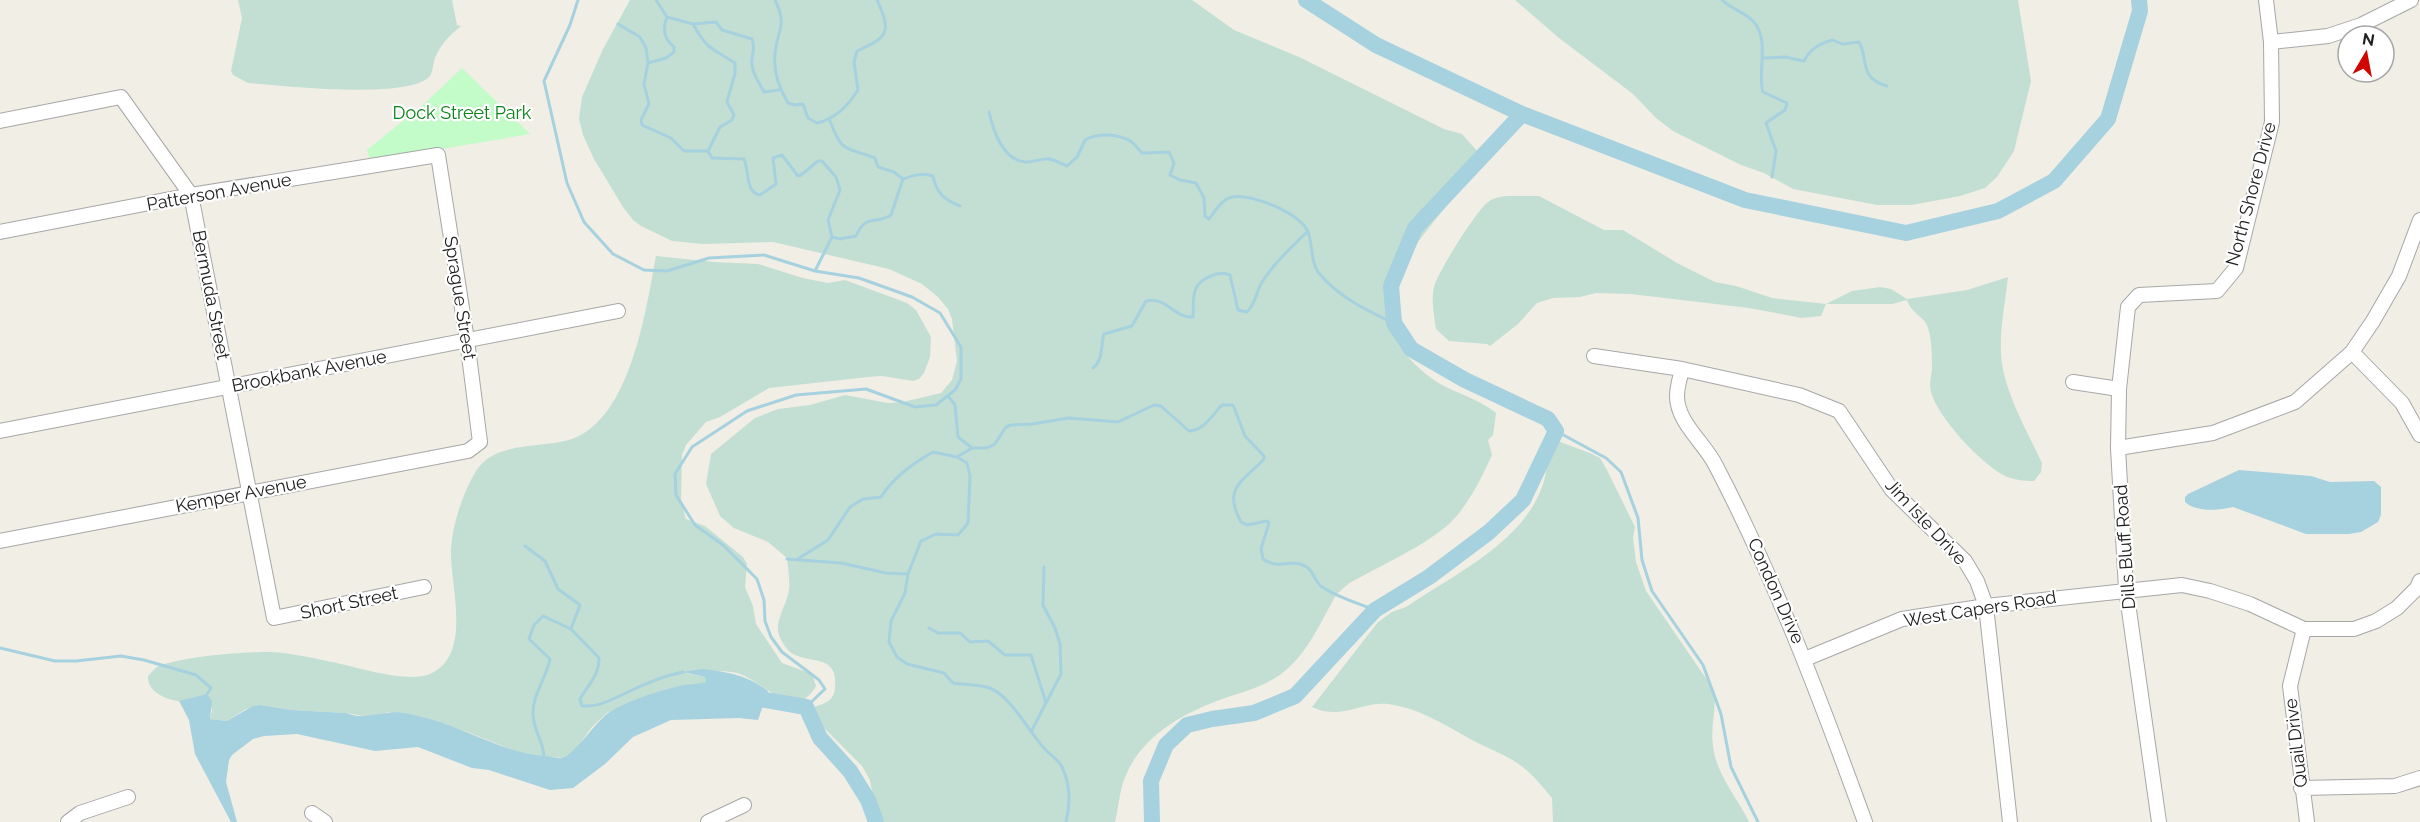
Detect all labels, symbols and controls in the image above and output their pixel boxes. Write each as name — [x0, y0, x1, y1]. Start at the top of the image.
north arrow — [2336, 24, 2396, 84]
text: N — [2361, 29, 2376, 50]
park label: Dock Street Park — [393, 102, 532, 123]
street label: North Shore Drive — [2221, 119, 2280, 268]
street label: Patterson Avenue — [145, 168, 293, 215]
street label: Bermuda Street — [189, 228, 234, 362]
street label: Sprague Street — [440, 235, 481, 361]
street label: Brookbank Avenue — [230, 345, 388, 396]
street label: Kemper Avenue — [174, 470, 309, 516]
street label: Jim Isle Drive — [1881, 474, 1972, 569]
street label: Dills Bluff Road — [2110, 484, 2139, 610]
street label: Condon Drive — [1744, 535, 1809, 647]
street label: Short Street — [298, 582, 399, 623]
street label: West Capers Road — [1902, 586, 2058, 631]
street label: Quail Drive — [2280, 697, 2311, 789]

